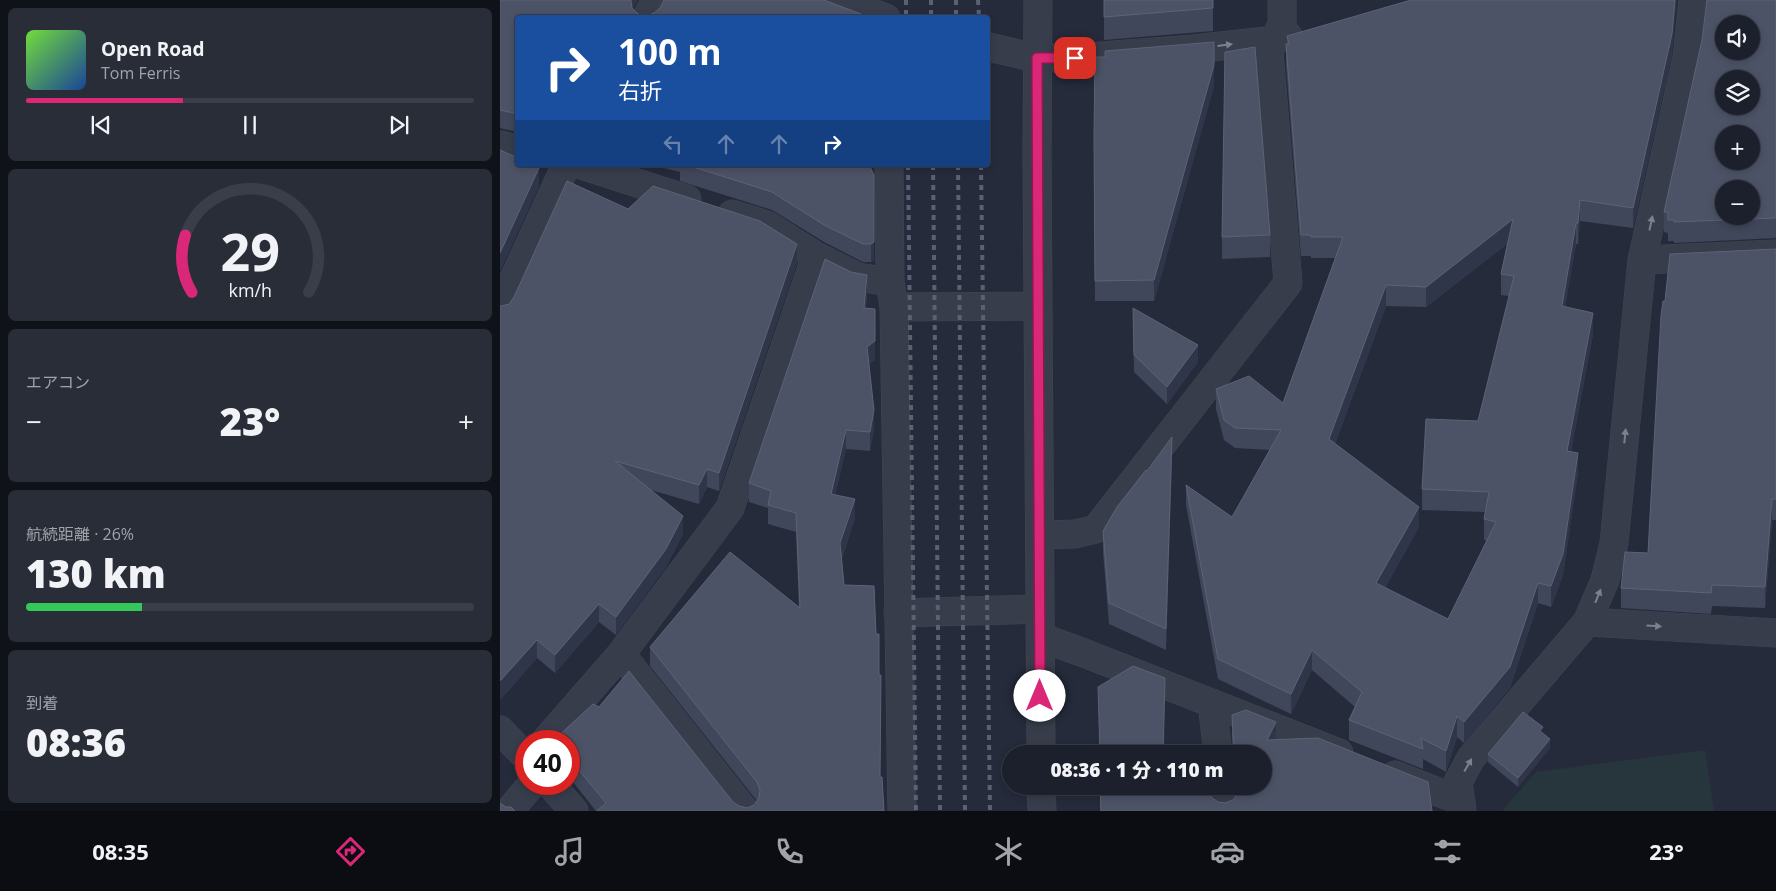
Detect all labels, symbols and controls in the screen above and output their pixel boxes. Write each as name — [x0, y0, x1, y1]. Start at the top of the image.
map controls — [1715, 15, 1760, 225]
button: sound — [1715, 15, 1760, 60]
text: 100 m — [618, 28, 722, 75]
icon: right — [535, 35, 600, 100]
text: Open Road — [101, 36, 205, 62]
pin — [1054, 37, 1096, 79]
one-way arrow — [1218, 41, 1234, 49]
icon: arrive — [1061, 44, 1089, 72]
text: Tom Ferris — [101, 62, 180, 84]
button: layers — [1715, 70, 1760, 115]
text: 右折 — [618, 75, 662, 105]
icon: previous — [87, 111, 115, 139]
icon: pause — [236, 111, 264, 139]
icon: next — [385, 111, 413, 139]
button: + — [1715, 125, 1760, 170]
icon: left — [659, 130, 687, 158]
icon: ahead — [712, 130, 740, 158]
icon: ahead — [765, 130, 793, 158]
icon: right — [818, 130, 846, 158]
button: − — [1715, 180, 1760, 225]
text: 29 — [220, 215, 280, 286]
one-way arrow — [1647, 215, 1655, 231]
text: km/h — [228, 278, 272, 302]
text: エアコン — [26, 371, 90, 393]
text: 23° — [220, 395, 280, 447]
text: − — [26, 402, 42, 440]
text: + — [458, 402, 474, 440]
one-way arrow — [1621, 428, 1629, 444]
text: 航続距離 · 26% — [26, 523, 134, 545]
text: 130 km — [26, 547, 166, 599]
one-way arrow — [1595, 589, 1603, 603]
one-way arrow — [1646, 622, 1662, 630]
position arrow — [1013, 669, 1065, 721]
text: 到着 — [26, 692, 58, 714]
text: 08:36 — [26, 716, 126, 768]
speed limit sign: 40 — [515, 730, 580, 795]
text: 08:36 · 1 分 · 110 m — [1050, 757, 1224, 783]
one-way arrow — [1463, 758, 1472, 771]
icon: directions — [333, 834, 368, 869]
icon: music — [552, 834, 587, 869]
icon: phone — [772, 834, 807, 869]
icon: climate — [991, 834, 1026, 869]
icon: car — [1210, 834, 1245, 869]
icon: filters — [1430, 834, 1465, 869]
text: 08:35 — [92, 836, 149, 866]
text: 23° — [1649, 836, 1684, 866]

